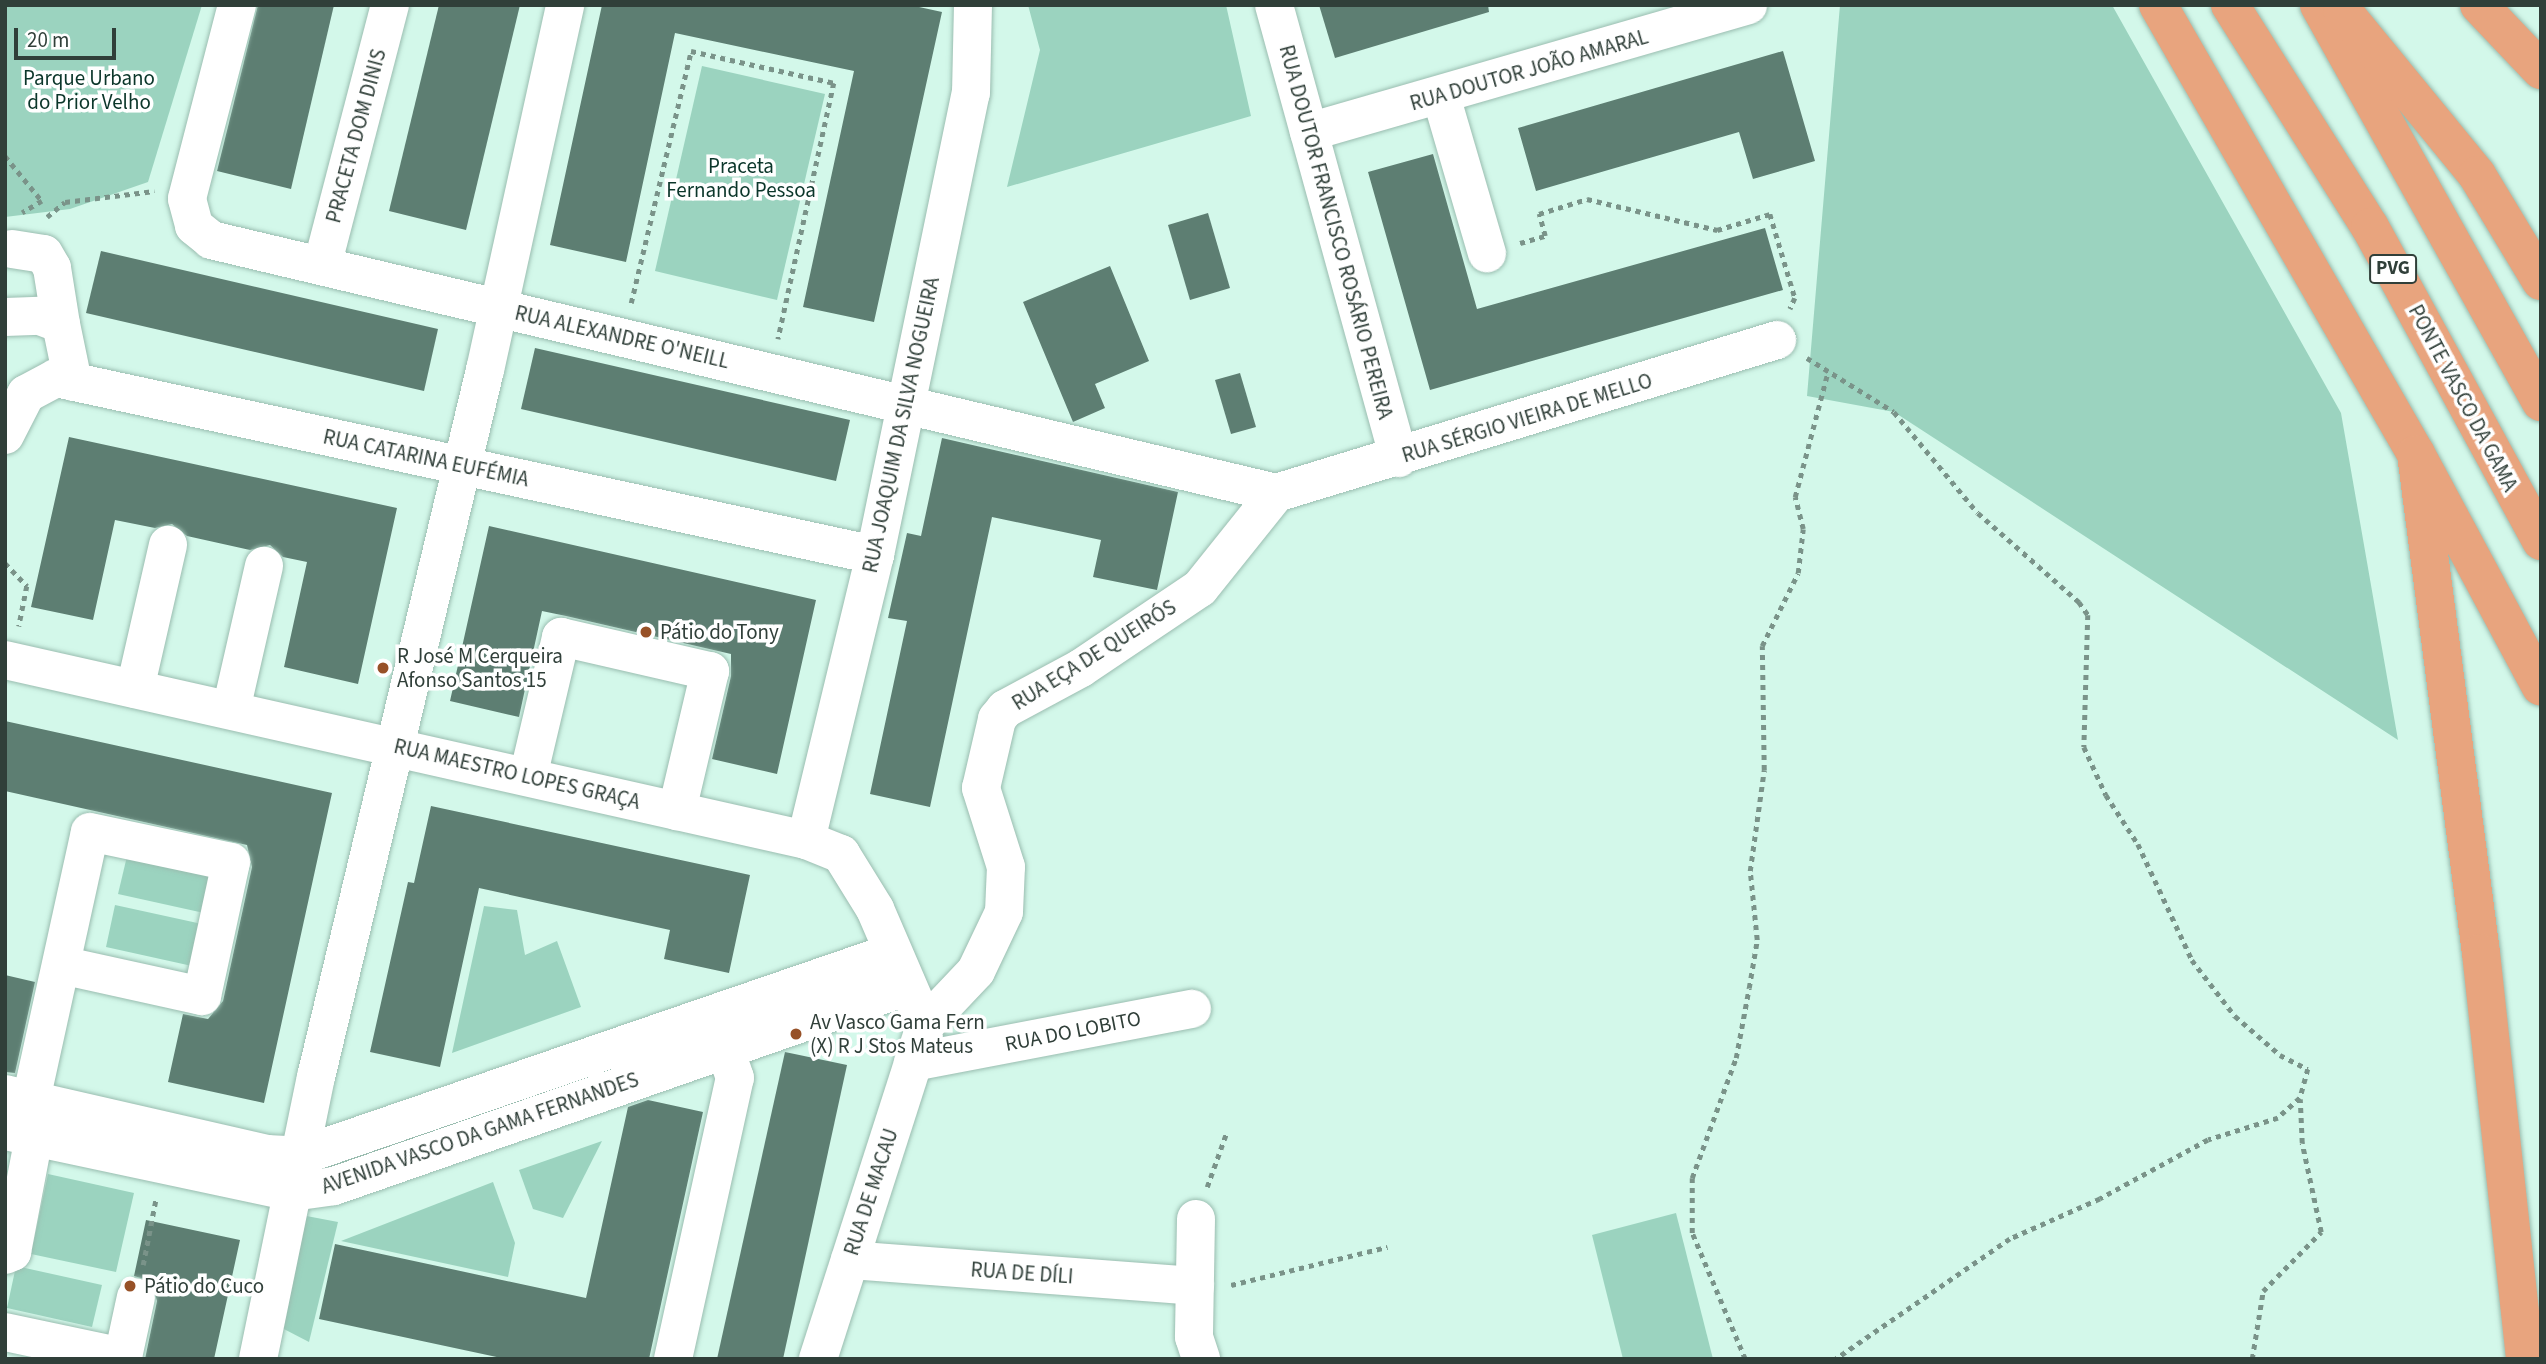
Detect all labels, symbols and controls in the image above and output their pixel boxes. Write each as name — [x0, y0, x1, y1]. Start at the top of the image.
scale bar — [18, 14, 119, 58]
street label: RUA DOUTOR JOÃO AMARAL — [1407, 24, 1651, 116]
text: 20 m — [27, 25, 69, 55]
street label: RUA DOUTOR FRANCISCO ROSÁRIO PEREIRA — [1274, 42, 1398, 422]
street label: PRACETA DOM DINIS — [321, 46, 391, 226]
park label: Parque Urbano do Prior Velho — [23, 65, 155, 115]
park label: Praceta Fernando Pessoa — [666, 153, 816, 203]
road number: PVG — [2368, 254, 2418, 284]
street label: RUA JOAQUIM DA SILVA NOGUEIRA — [857, 275, 945, 575]
street label: RUA ALEXANDRE O'NEILL — [512, 300, 732, 374]
street label: PONTE VASCO DA GAMA — [2403, 300, 2523, 496]
street label: RUA SÉRGIO VIEIRA DE MELLO — [1399, 368, 1655, 468]
street label: RUA CATARINA EUFÉMIA — [321, 424, 531, 492]
street label: RUA EÇA DE QUEIRÓS — [1007, 594, 1181, 716]
place label: Pátio do Tony — [660, 619, 779, 645]
marker: Pátio do Tony — [638, 624, 654, 640]
place label: R José M Cerqueira Afonso Santos 15 — [397, 643, 563, 693]
marker: R José M Cerqueira Afonso Santos 15 — [375, 660, 391, 676]
street label: RUA MAESTRO LOPES GRAÇA — [391, 733, 643, 815]
street label: RUA DO LOBITO — [1003, 1005, 1143, 1057]
place label: Av Vasco Gama Fern (X) R J Stos Mateus — [810, 1009, 985, 1059]
marker: Av Vasco Gama Fern (X) R J Stos Mateus — [788, 1026, 804, 1042]
street label: AVENIDA VASCO DA GAMA FERNANDES — [318, 1067, 642, 1199]
street label: RUA DE MACAU — [839, 1125, 903, 1259]
street label: RUA DE DÍLI — [970, 1257, 1074, 1289]
place label: Pátio do Cuco — [144, 1273, 264, 1299]
marker: Pátio do Cuco — [122, 1278, 138, 1294]

